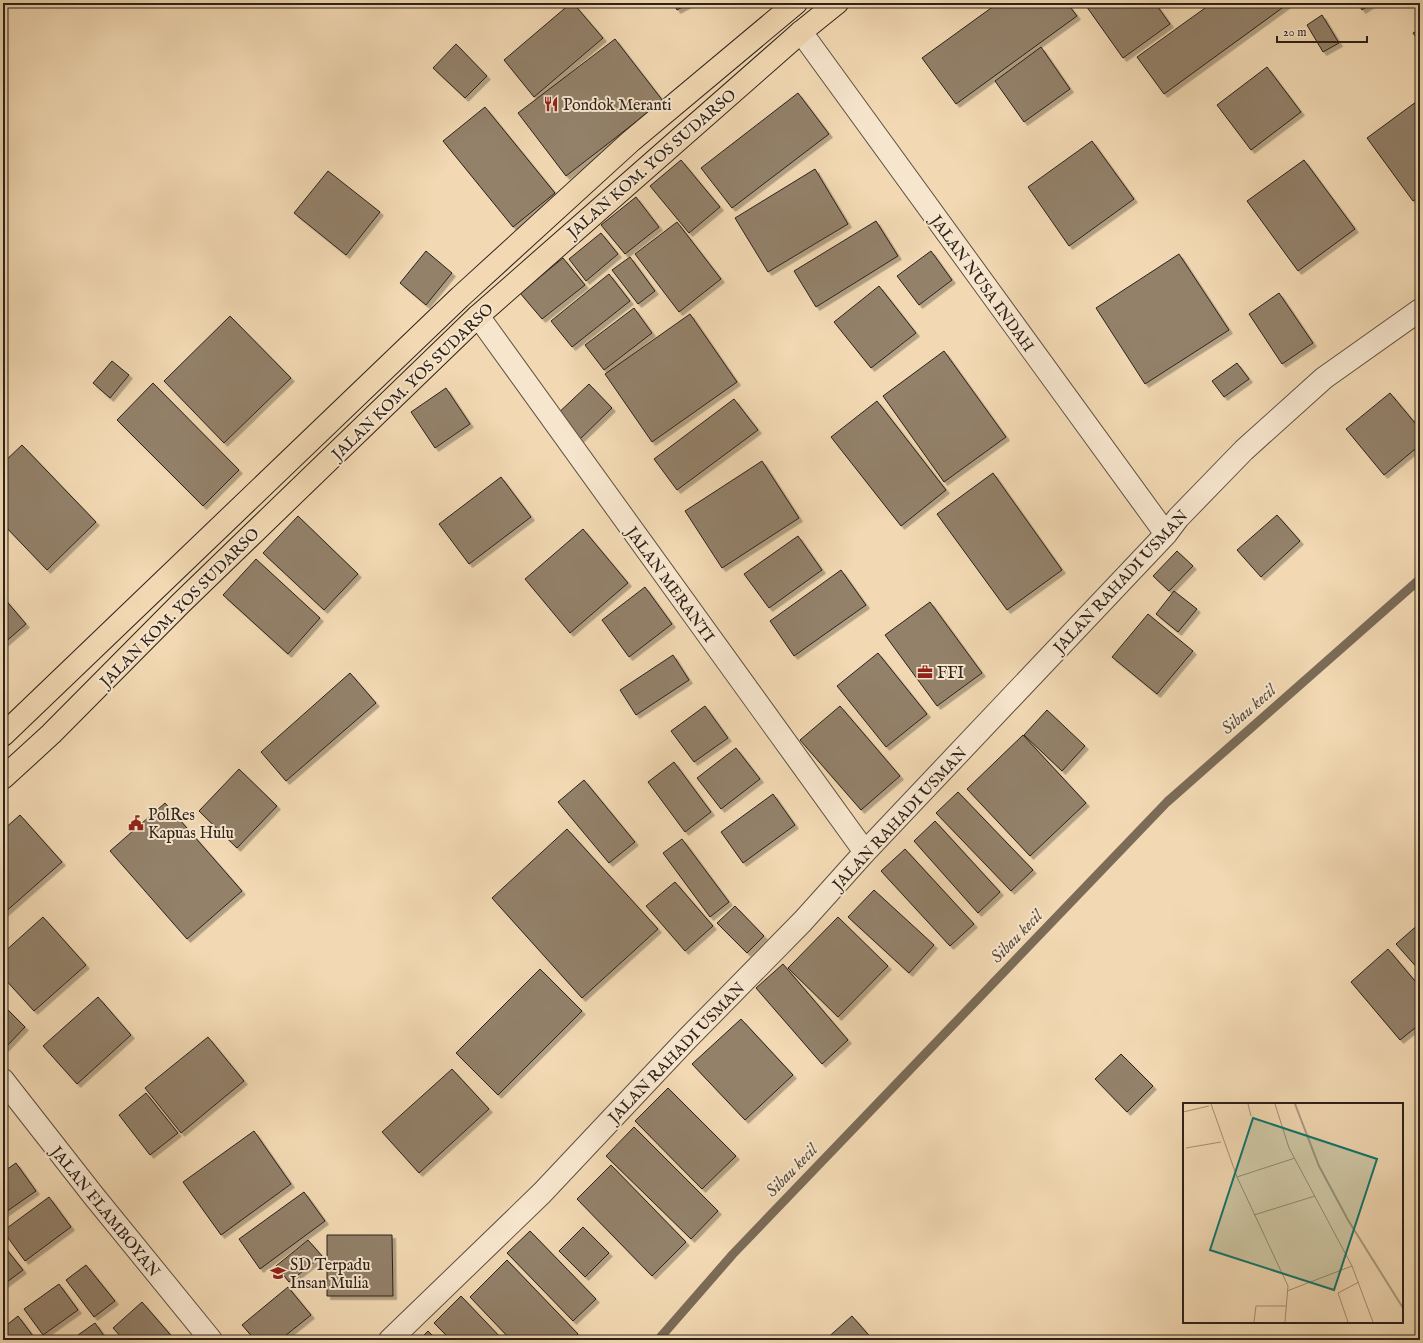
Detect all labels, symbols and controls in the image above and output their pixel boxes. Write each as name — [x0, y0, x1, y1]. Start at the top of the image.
scale bar — [1277, 18, 1367, 44]
text: 20 m — [1283, 25, 1306, 40]
street label: JALAN KOM. YOS SUDARSO — [562, 86, 741, 245]
restaurant icon: Pondok Meranti — [542, 95, 560, 113]
place label: Pondok Meranti — [563, 96, 671, 116]
street label: JALAN NUSA INDAH — [924, 210, 1038, 357]
street label: JALAN KOM. YOS SUDARSO — [327, 300, 498, 466]
street label: JALAN RAHADI USMAN — [1049, 507, 1193, 660]
street label: JALAN MERANTI — [620, 522, 718, 647]
street label: JALAN KOM. YOS SUDARSO — [95, 525, 264, 694]
office icon: FFI — [916, 663, 934, 681]
place label: FFI — [937, 664, 964, 684]
water label: Sibau kecil — [1217, 679, 1282, 740]
street label: JALAN RAHADI USMAN — [828, 744, 972, 897]
place label: PolRes Kapuas Hulu — [148, 806, 234, 844]
public building icon: PolRes Kapuas Hulu — [127, 814, 145, 832]
water label: Sibau kecil — [987, 905, 1049, 968]
street label: JALAN RAHADI USMAN — [603, 979, 750, 1130]
inset map — [1183, 1103, 1403, 1323]
water label: Sibau kecil — [762, 1139, 824, 1202]
street label: JALAN FLAMBOYAN — [44, 1141, 163, 1282]
place label: SD Terpadu Insan Mulia — [290, 1256, 370, 1294]
school or university icon: SD Terpadu Insan Mulia — [269, 1264, 287, 1282]

